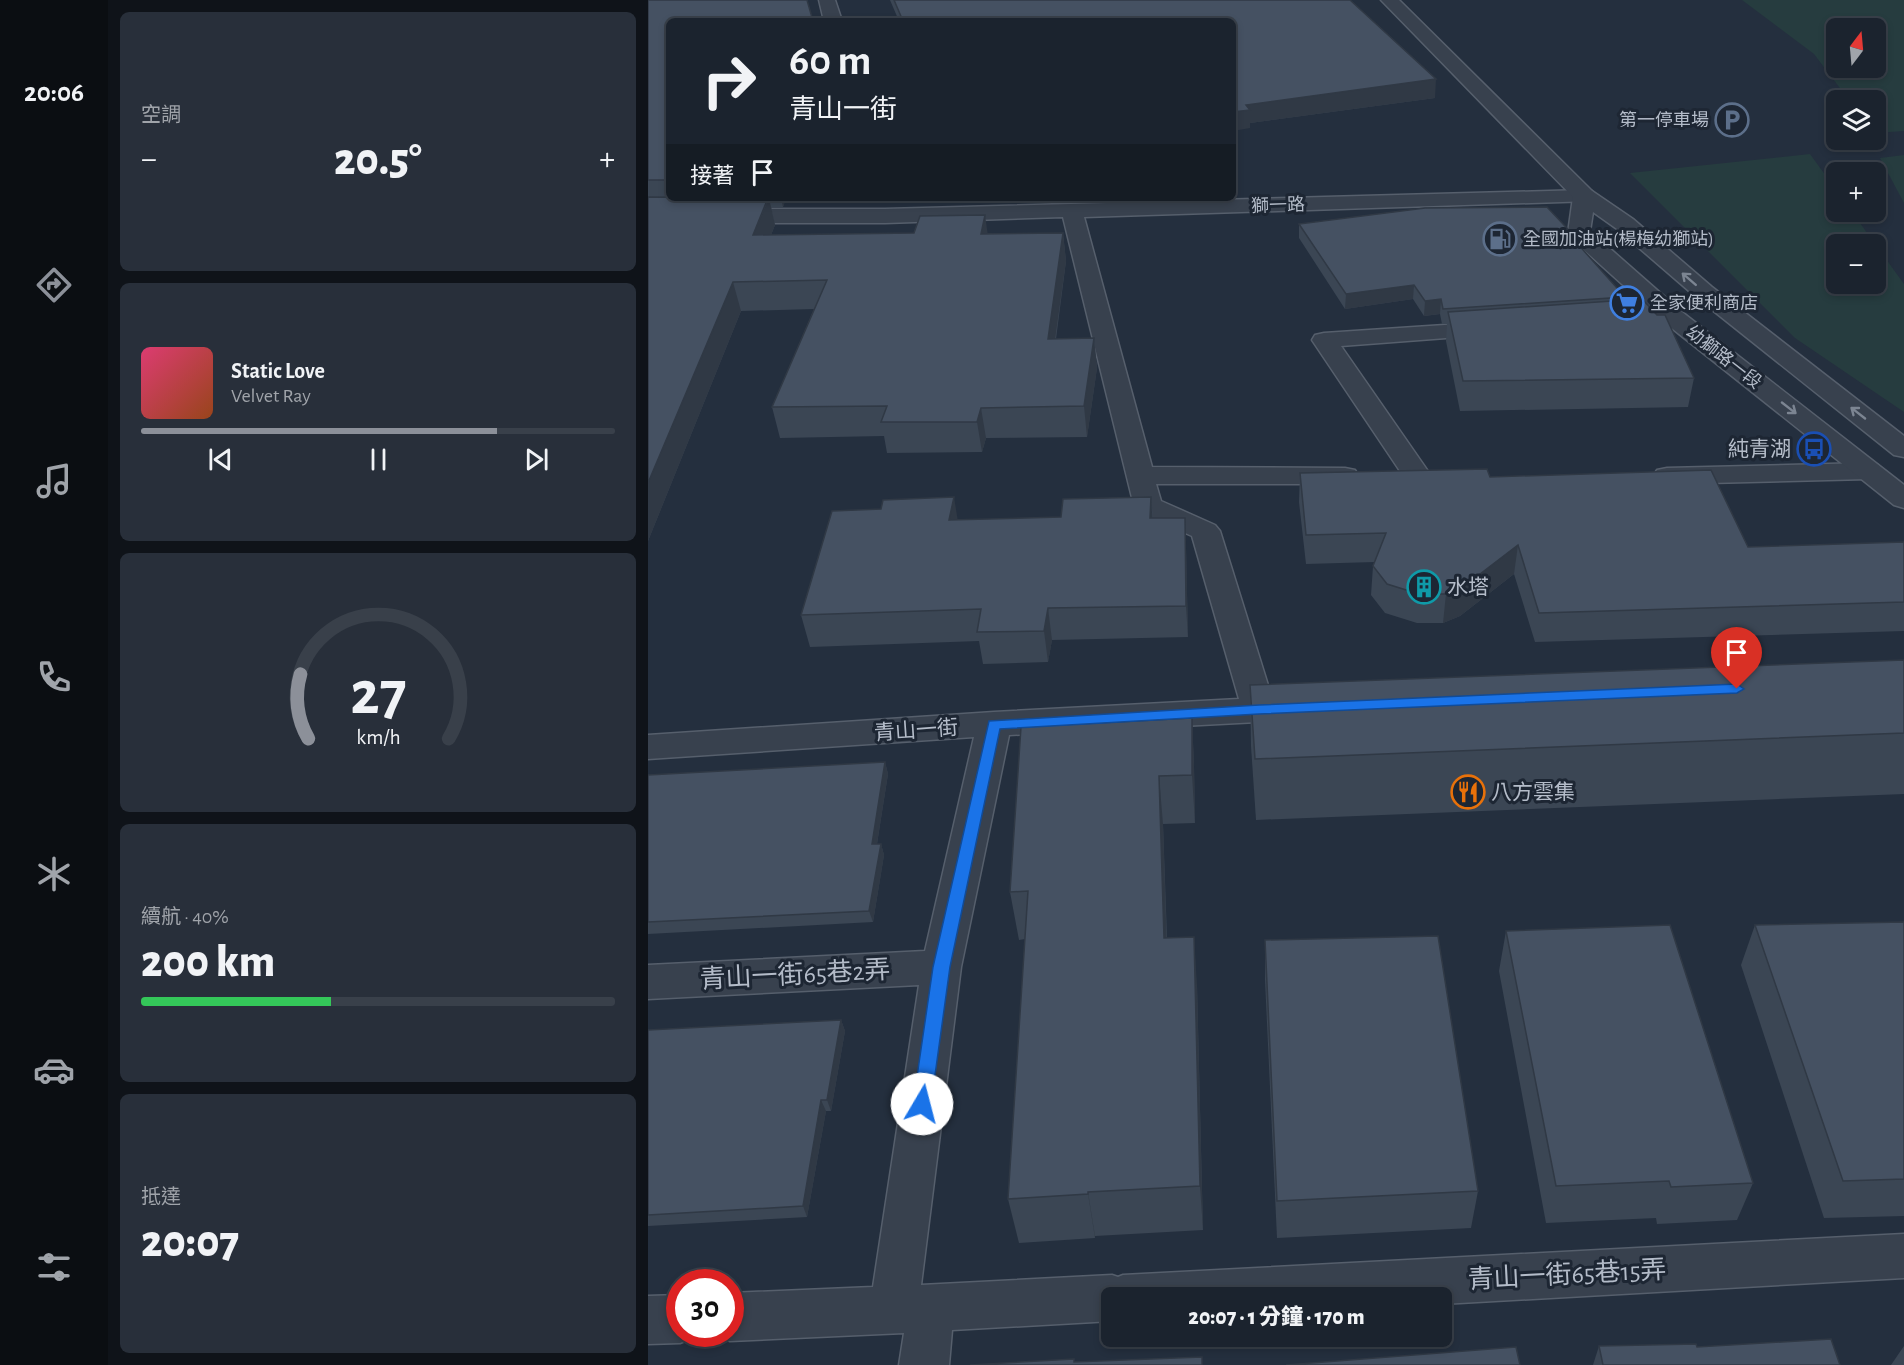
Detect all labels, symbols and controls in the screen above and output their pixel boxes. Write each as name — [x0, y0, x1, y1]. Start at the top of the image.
north arrow — [1826, 18, 1886, 78]
map controls — [1826, 18, 1886, 294]
text: 60 m — [789, 40, 871, 82]
icon: right — [690, 42, 768, 120]
text: 20:06 — [24, 79, 84, 106]
button: layers — [1826, 90, 1886, 150]
text: 青山一街 — [789, 96, 897, 123]
parking icon: 第一停車場 — [1714, 102, 1750, 138]
text: 空調 — [141, 105, 181, 125]
place label: 第一停車場 — [1619, 110, 1709, 130]
text: 20.5° — [334, 138, 422, 183]
text: − — [141, 143, 157, 176]
text: + — [599, 143, 615, 176]
icon: arrive — [746, 156, 779, 189]
button: + — [1826, 162, 1886, 222]
text: 接著 — [690, 165, 734, 187]
street label: 獅一路 — [1251, 194, 1305, 216]
fuel station icon: 全國加油站(楊梅幼獅站) — [1482, 221, 1518, 257]
place label: 全國加油站(楊梅幼獅站) — [1523, 229, 1714, 249]
button: − — [1826, 234, 1886, 294]
icon: directions — [33, 264, 75, 306]
one-way arrow — [1682, 272, 1697, 286]
supermarket icon: 全家便利商店 — [1609, 285, 1645, 321]
place label: 全家便利商店 — [1650, 293, 1758, 313]
street label: 幼獅路一段 — [1682, 321, 1766, 393]
text: Static Love — [231, 360, 325, 382]
text: Velvet Ray — [231, 386, 311, 406]
one-way arrow — [1780, 402, 1796, 415]
one-way arrow — [1850, 407, 1866, 420]
bus stop icon: 純青湖 — [1796, 431, 1832, 467]
place label: 純青湖 — [1728, 438, 1791, 460]
icon: previous — [204, 443, 237, 476]
icon: pause — [362, 443, 395, 476]
icon: next — [520, 443, 553, 476]
icon: music — [33, 460, 75, 502]
building icon: 水塔 — [1406, 569, 1442, 605]
place label: 水塔 — [1447, 576, 1489, 598]
pin — [1711, 627, 1762, 689]
icon: arrive — [1720, 636, 1753, 669]
icon: phone — [33, 656, 75, 698]
text: 27 — [350, 664, 406, 726]
street label: 青山一街 — [873, 716, 959, 744]
text: km/h — [356, 728, 400, 749]
restaurant icon: 八方雲集 — [1450, 774, 1486, 810]
place label: 八方雲集 — [1491, 781, 1575, 803]
icon: climate — [33, 853, 75, 895]
text: 續航 · 40% — [141, 907, 229, 927]
text: 200 km — [141, 940, 275, 985]
street label: 青山一街65巷2弄 — [699, 956, 891, 993]
icon: car — [33, 1049, 75, 1091]
position arrow — [890, 1072, 954, 1136]
text: 抵達 — [141, 1187, 181, 1207]
text: 20:07 — [141, 1220, 239, 1265]
icon: filters — [33, 1246, 75, 1288]
street label: 青山一街65巷15弄 — [1467, 1256, 1667, 1293]
speed limit sign: 30 — [666, 1269, 744, 1347]
text: 20:07 · 1 分鐘 · 170 m — [1188, 1306, 1365, 1328]

